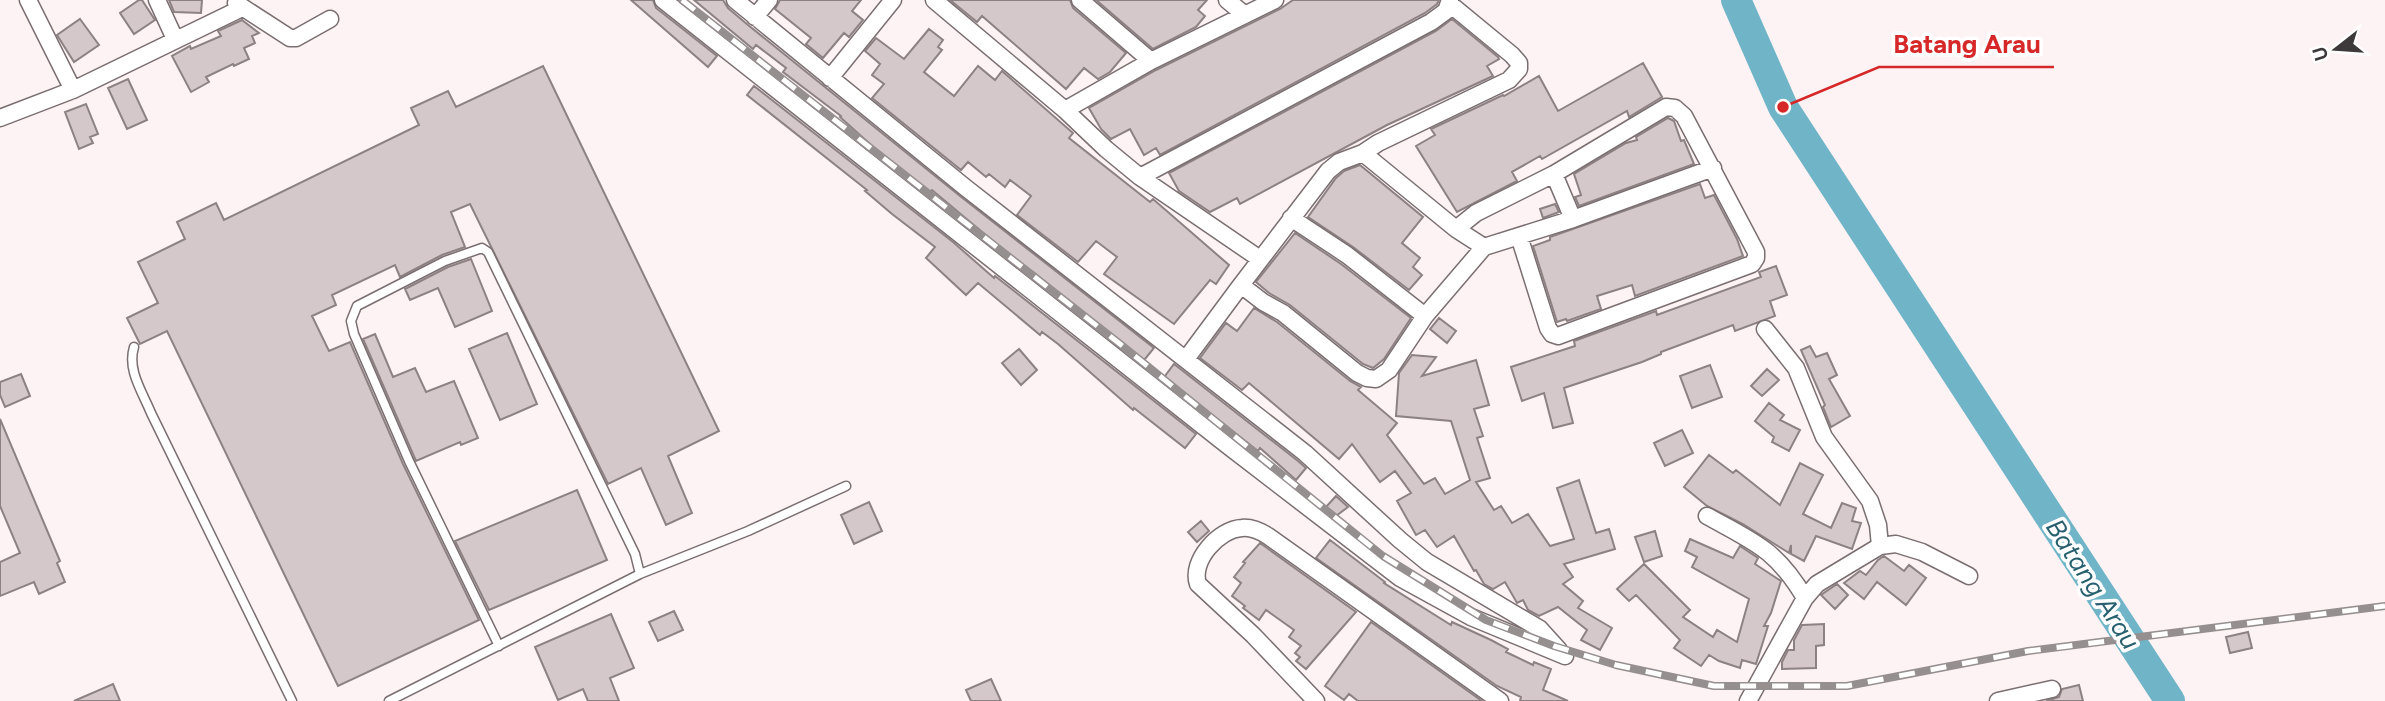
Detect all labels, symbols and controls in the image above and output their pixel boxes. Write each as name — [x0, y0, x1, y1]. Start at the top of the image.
north arrow — [2301, 14, 2371, 84]
callout: Batang Arau — [1879, 20, 2054, 67]
text: Batang Arau — [1893, 28, 2041, 60]
text: U — [2307, 44, 2333, 64]
water label: Batang Arau — [2039, 513, 2147, 655]

